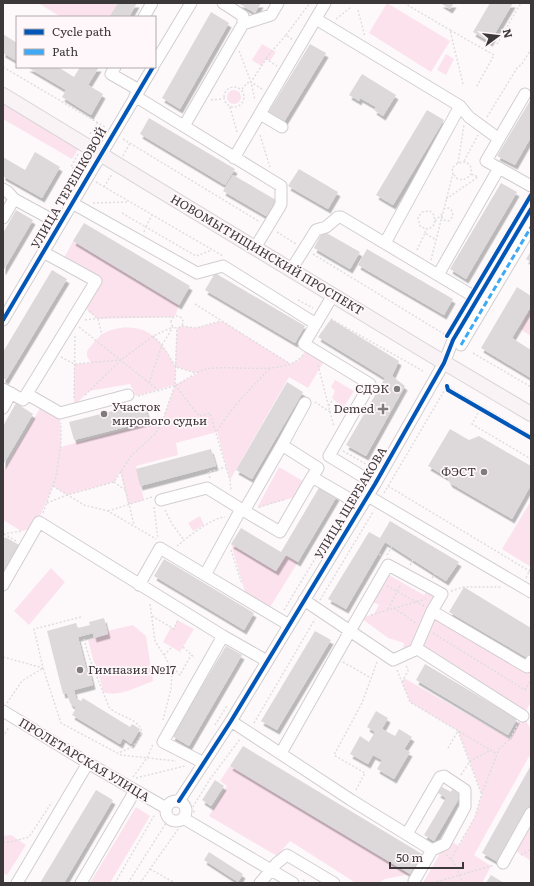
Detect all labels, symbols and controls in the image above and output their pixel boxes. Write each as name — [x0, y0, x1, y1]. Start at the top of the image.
legend — [16, 16, 156, 68]
north arrow — [478, 16, 518, 56]
text: Cycle path — [52, 22, 112, 40]
text: N — [500, 27, 518, 40]
text: Path — [52, 42, 78, 60]
street label: УЛИЦА ТЕРЕШКОВОЙ — [26, 123, 110, 252]
street label: НОВОМЫТИЩИНСКИЙ ПРОСПЕКТ — [168, 189, 368, 319]
place label: СДЭК — [355, 379, 389, 397]
marker: СДЭК — [392, 384, 402, 394]
place label: Участок мирового судьи — [112, 397, 207, 429]
place label: Demed — [334, 399, 375, 417]
marker: Demed — [377, 403, 389, 415]
marker: Участок мирового судьи — [99, 409, 109, 419]
street label: УЛИЦА ЩЕРБАКОВА — [309, 443, 391, 562]
place label: ФЭСТ — [441, 462, 476, 480]
marker: ФЭСТ — [479, 467, 489, 477]
place label: Гимназия №17 — [88, 660, 176, 678]
marker: Гимназия №17 — [75, 665, 85, 675]
street label: ПРОЛЕТАРСКАЯ УЛИЦА — [16, 713, 154, 806]
scale bar — [390, 844, 463, 870]
text: 50 m — [396, 848, 423, 866]

